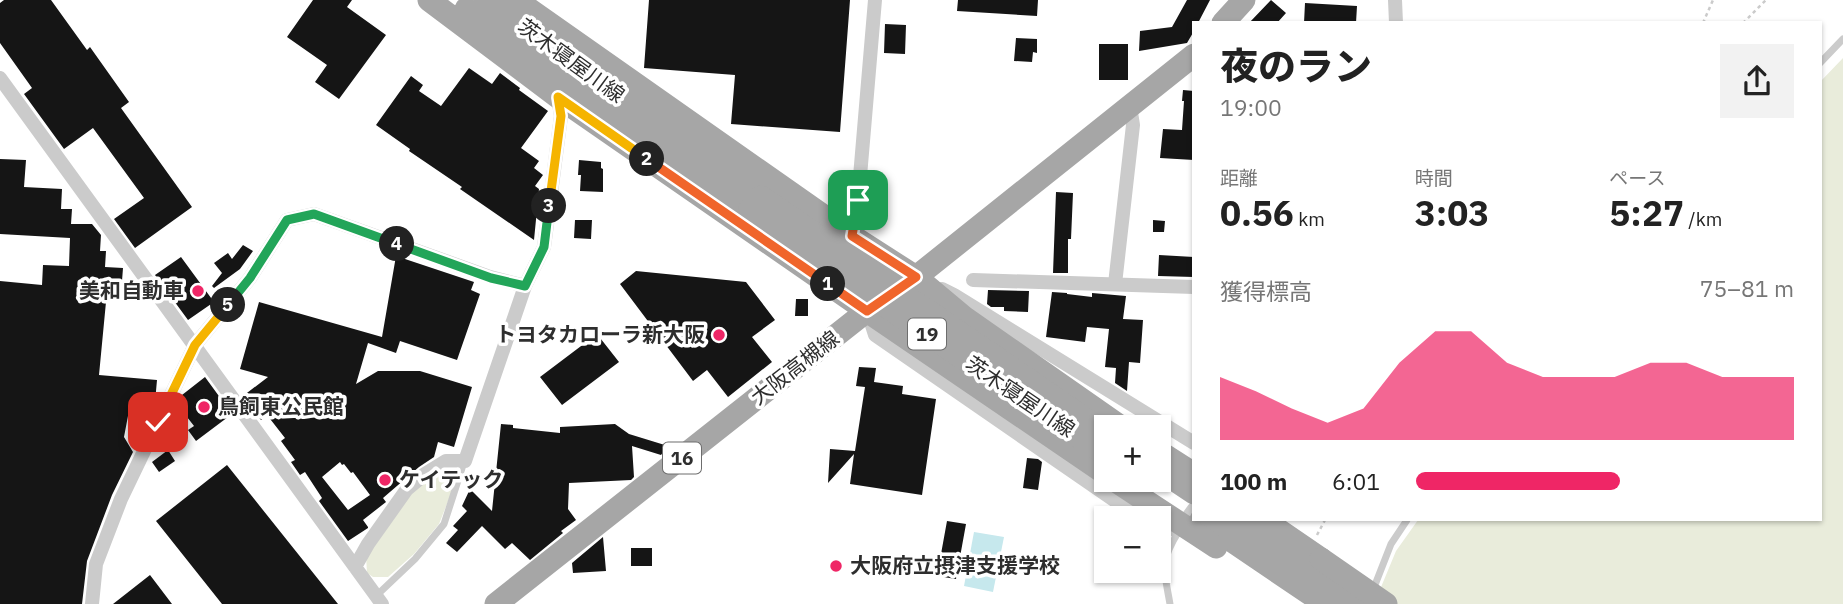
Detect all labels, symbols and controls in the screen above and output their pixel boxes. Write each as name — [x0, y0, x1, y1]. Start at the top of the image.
street label: 茨木寝屋川線 — [512, 12, 631, 109]
text: 夜のラン — [1220, 41, 1372, 90]
button: share — [1720, 44, 1794, 118]
text: 19:00 — [1220, 92, 1282, 122]
pin: 2 — [630, 142, 664, 176]
text: 2 — [641, 146, 652, 170]
text: 距離 — [1220, 166, 1258, 190]
text: 時間 — [1415, 166, 1453, 190]
text: ペース — [1609, 166, 1665, 190]
pin — [828, 170, 888, 230]
icon: arrive — [839, 181, 877, 219]
pin: 3 — [532, 188, 566, 224]
text: 0.56 — [1220, 190, 1294, 236]
text: 3:03 — [1415, 190, 1489, 236]
text: 5:27 — [1609, 190, 1684, 236]
text: 3 — [543, 193, 554, 217]
text: km — [1294, 207, 1325, 231]
text: /km — [1684, 207, 1722, 231]
pin: 4 — [380, 226, 414, 262]
text: 4 — [391, 231, 402, 255]
pin: 1 — [810, 266, 846, 302]
text: 1 — [822, 271, 833, 295]
text: 75–81 m — [1700, 273, 1794, 303]
place label: 美和自動車 — [79, 276, 184, 304]
text: 獲得標高 — [1220, 276, 1312, 306]
marker: 美和自動車 — [190, 283, 206, 299]
pin: 5 — [210, 288, 246, 322]
text: 5 — [222, 292, 233, 316]
road number: 19 — [908, 318, 946, 350]
place label: トヨタカローラ新大阪 — [495, 320, 705, 348]
street label: 大阪高槻線 — [744, 324, 844, 411]
marker: トヨタカローラ新大阪 — [711, 327, 727, 343]
street label: 茨木寝屋川線 — [961, 349, 1081, 443]
pin — [128, 392, 188, 452]
place label: 鳥飼東公民館 — [218, 392, 344, 420]
marker: 鳥飼東公民館 — [196, 399, 212, 415]
icon: check — [139, 403, 177, 441]
map controls — [1094, 415, 1171, 583]
button: + — [1094, 415, 1171, 492]
road number: 16 — [663, 442, 701, 474]
place label: ケイテック — [399, 465, 503, 493]
text: 100 m — [1220, 466, 1287, 496]
text: 6:01 — [1332, 466, 1380, 496]
marker: ケイテック — [377, 472, 393, 488]
button: − — [1094, 506, 1171, 583]
place label: 大阪府立摂津支援学校 — [850, 551, 1060, 579]
marker: 大阪府立摂津支援学校 — [828, 558, 844, 574]

